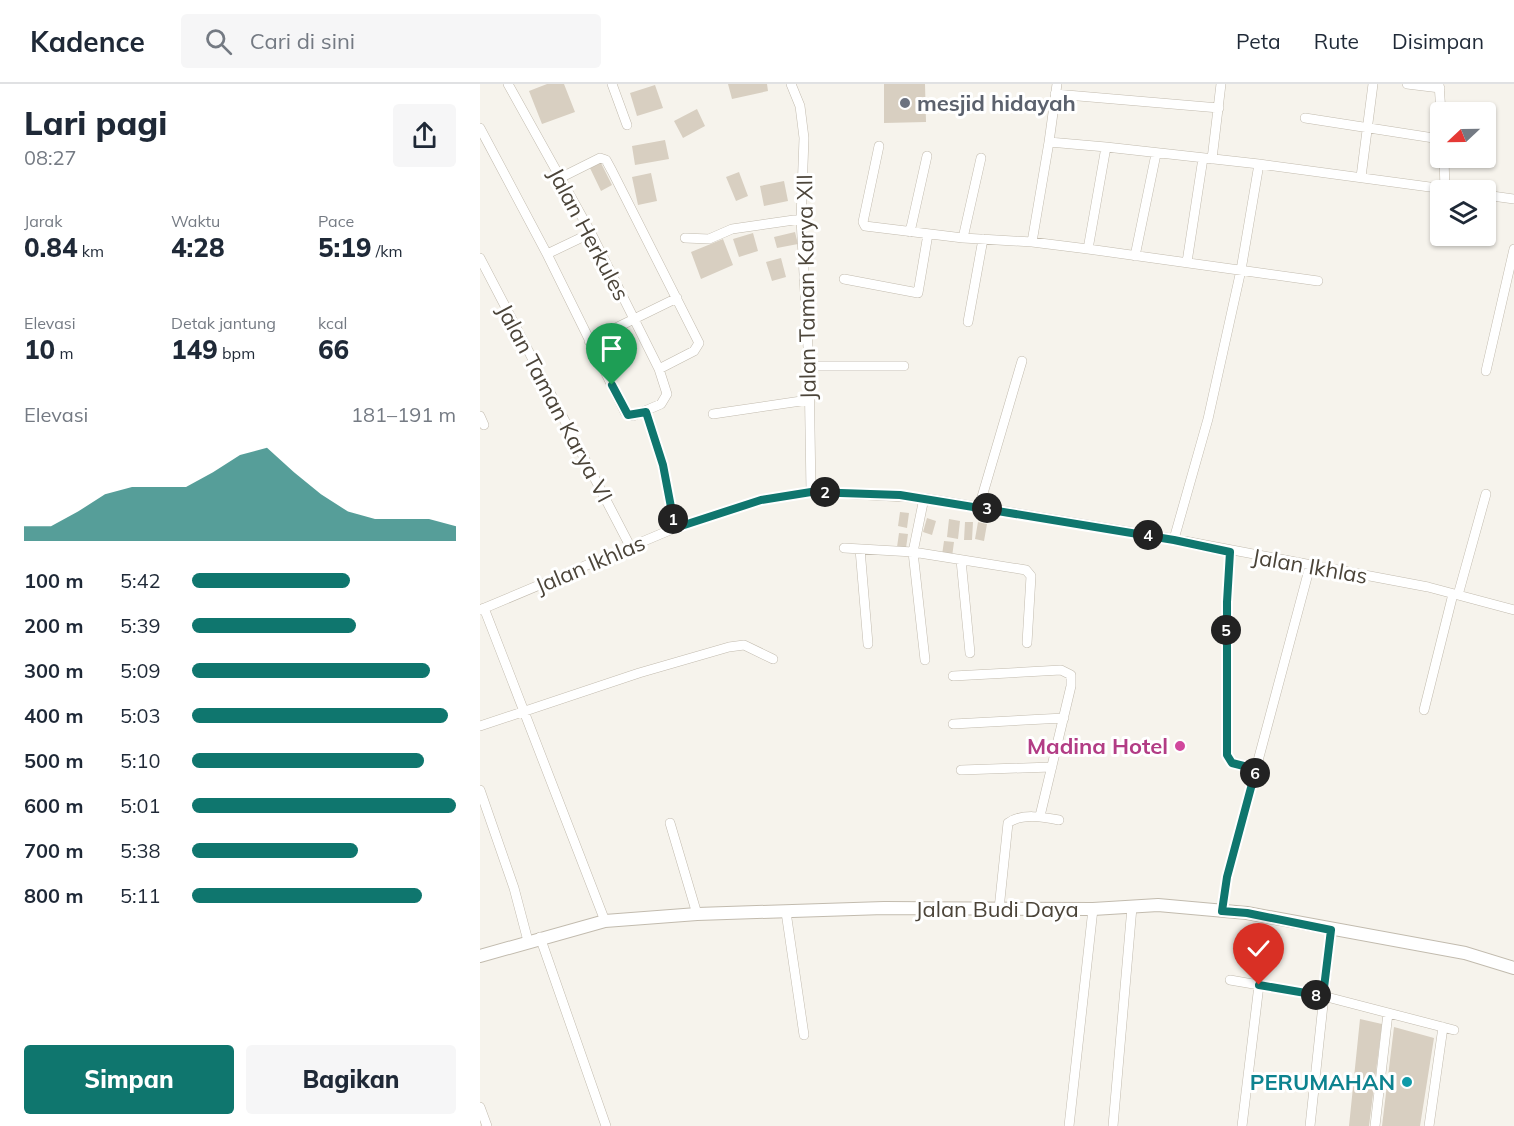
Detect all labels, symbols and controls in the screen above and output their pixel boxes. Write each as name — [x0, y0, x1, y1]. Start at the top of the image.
search box — [181, 14, 601, 68]
text: Kadence — [30, 24, 145, 59]
icon: search — [202, 25, 235, 58]
text: Cari di sini — [250, 27, 355, 55]
text: Peta — [1236, 28, 1281, 54]
text: Rute — [1314, 28, 1359, 54]
text: Disimpan — [1392, 28, 1484, 54]
place label: mesjid hidayah — [917, 89, 1076, 117]
marker: mesjid hidayah — [898, 96, 912, 110]
text: Lari pagi — [24, 102, 167, 143]
north arrow — [1430, 102, 1496, 168]
map controls — [1430, 102, 1496, 246]
button: share — [393, 104, 456, 167]
text: 08:27 — [24, 145, 77, 170]
street label: Jalan Herkules — [542, 163, 636, 305]
street label: Jalan Taman Karya XII — [790, 174, 822, 400]
button: layers — [1430, 180, 1496, 246]
text: Jarak — [24, 211, 62, 231]
text: Waktu — [171, 211, 220, 231]
text: Pace — [318, 211, 354, 231]
text: 0.84 — [24, 231, 78, 264]
text: 4:28 — [171, 231, 225, 264]
text: 5:19 — [318, 231, 372, 264]
text: km — [78, 241, 104, 261]
text: /km — [372, 241, 403, 261]
street label: Jalan Taman Karya VI — [491, 299, 619, 507]
text: Elevasi — [24, 313, 76, 333]
text: Detak jantung — [171, 313, 276, 333]
text: kcal — [318, 313, 347, 333]
pin — [586, 323, 637, 385]
icon: arrive — [595, 332, 628, 365]
text: 10 — [24, 333, 55, 366]
text: 149 — [171, 333, 218, 366]
text: 66 — [318, 333, 349, 366]
text: m — [55, 343, 73, 363]
text: bpm — [218, 343, 255, 363]
text: Elevasi — [24, 402, 88, 427]
text: 181–191 m — [351, 402, 456, 427]
pin: 2 — [810, 477, 840, 507]
text: 2 — [820, 482, 830, 502]
pin: 3 — [972, 493, 1002, 523]
text: 3 — [982, 498, 992, 518]
pin: 1 — [658, 504, 688, 534]
text: 1 — [668, 509, 678, 529]
pin: 4 — [1133, 520, 1163, 550]
text: 4 — [1143, 525, 1153, 545]
street label: Jalan Ikhlas — [531, 528, 649, 600]
street label: Jalan Ikhlas — [1250, 542, 1370, 590]
text: 100 m — [24, 568, 83, 593]
text: 5:42 — [120, 568, 161, 593]
text: 200 m — [24, 613, 83, 638]
text: 5:39 — [120, 613, 161, 638]
pin: 5 — [1211, 615, 1241, 645]
text: 5 — [1221, 620, 1231, 640]
text: 300 m — [24, 658, 83, 683]
text: 5:09 — [120, 658, 161, 683]
text: 400 m — [24, 703, 83, 728]
text: 5:03 — [120, 703, 161, 728]
place label: Madina Hotel — [1027, 732, 1168, 760]
marker: Madina Hotel — [1173, 739, 1187, 753]
text: 500 m — [24, 748, 83, 773]
text: 5:10 — [120, 748, 161, 773]
pin: 6 — [1240, 758, 1270, 788]
text: 6 — [1250, 763, 1260, 783]
text: 600 m — [24, 793, 83, 818]
text: 5:01 — [120, 793, 161, 818]
text: 700 m — [24, 838, 83, 863]
text: 5:38 — [120, 838, 161, 863]
text: 800 m — [24, 883, 83, 908]
text: 5:11 — [120, 883, 161, 908]
street label: Jalan Budi Daya — [915, 895, 1079, 923]
pin — [1233, 923, 1284, 985]
icon: check — [1242, 932, 1275, 965]
pin: 8 — [1301, 980, 1331, 1010]
text: 8 — [1311, 985, 1321, 1005]
button: Simpan — [24, 1045, 234, 1114]
button: Bagikan — [246, 1045, 456, 1114]
place label: PERUMAHAN — [1250, 1068, 1395, 1096]
marker: PERUMAHAN — [1400, 1075, 1414, 1089]

